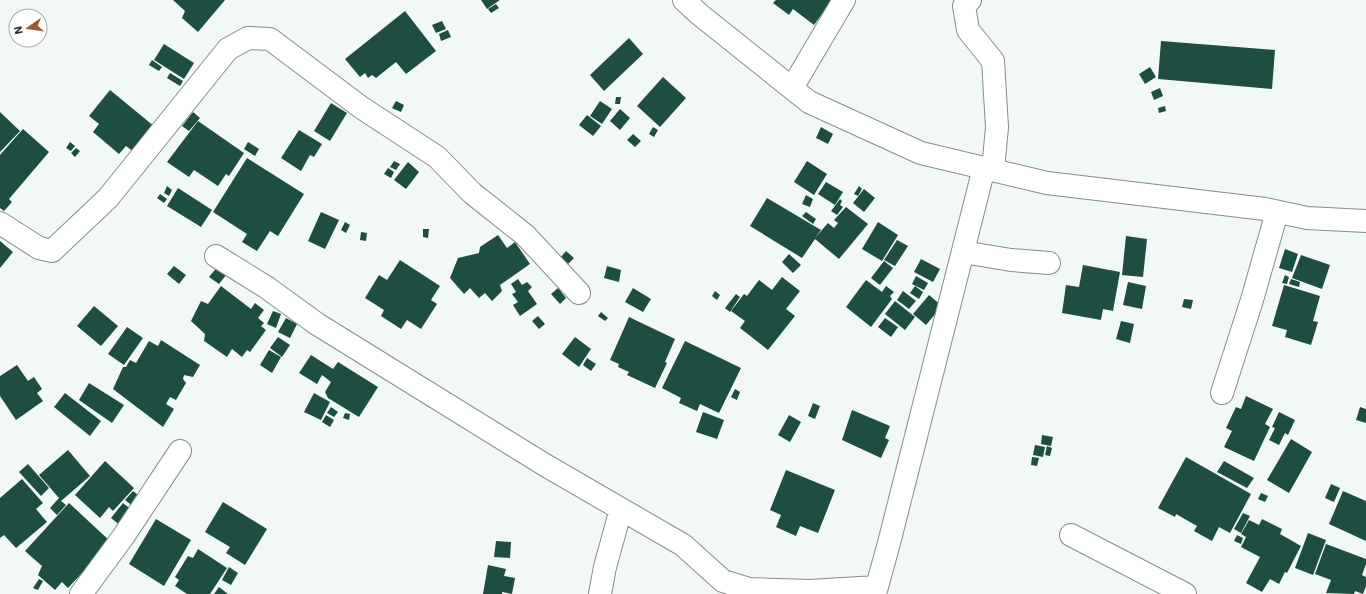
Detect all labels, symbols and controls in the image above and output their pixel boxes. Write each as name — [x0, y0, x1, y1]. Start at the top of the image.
north arrow — [8, 8, 48, 48]
text: N — [11, 25, 26, 36]

